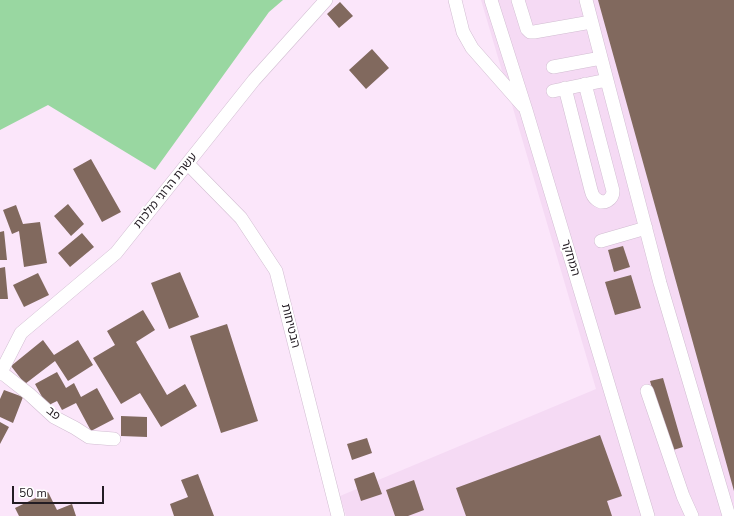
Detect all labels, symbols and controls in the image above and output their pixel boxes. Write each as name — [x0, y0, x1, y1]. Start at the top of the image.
street label: עשרת הרוגי מלכות — [131, 150, 201, 232]
street label: המחקר — [558, 238, 582, 278]
street label: הבטיחות — [278, 302, 302, 350]
street label: פב — [43, 404, 63, 424]
scale bar — [14, 478, 106, 504]
text: 50 m — [19, 485, 47, 501]

